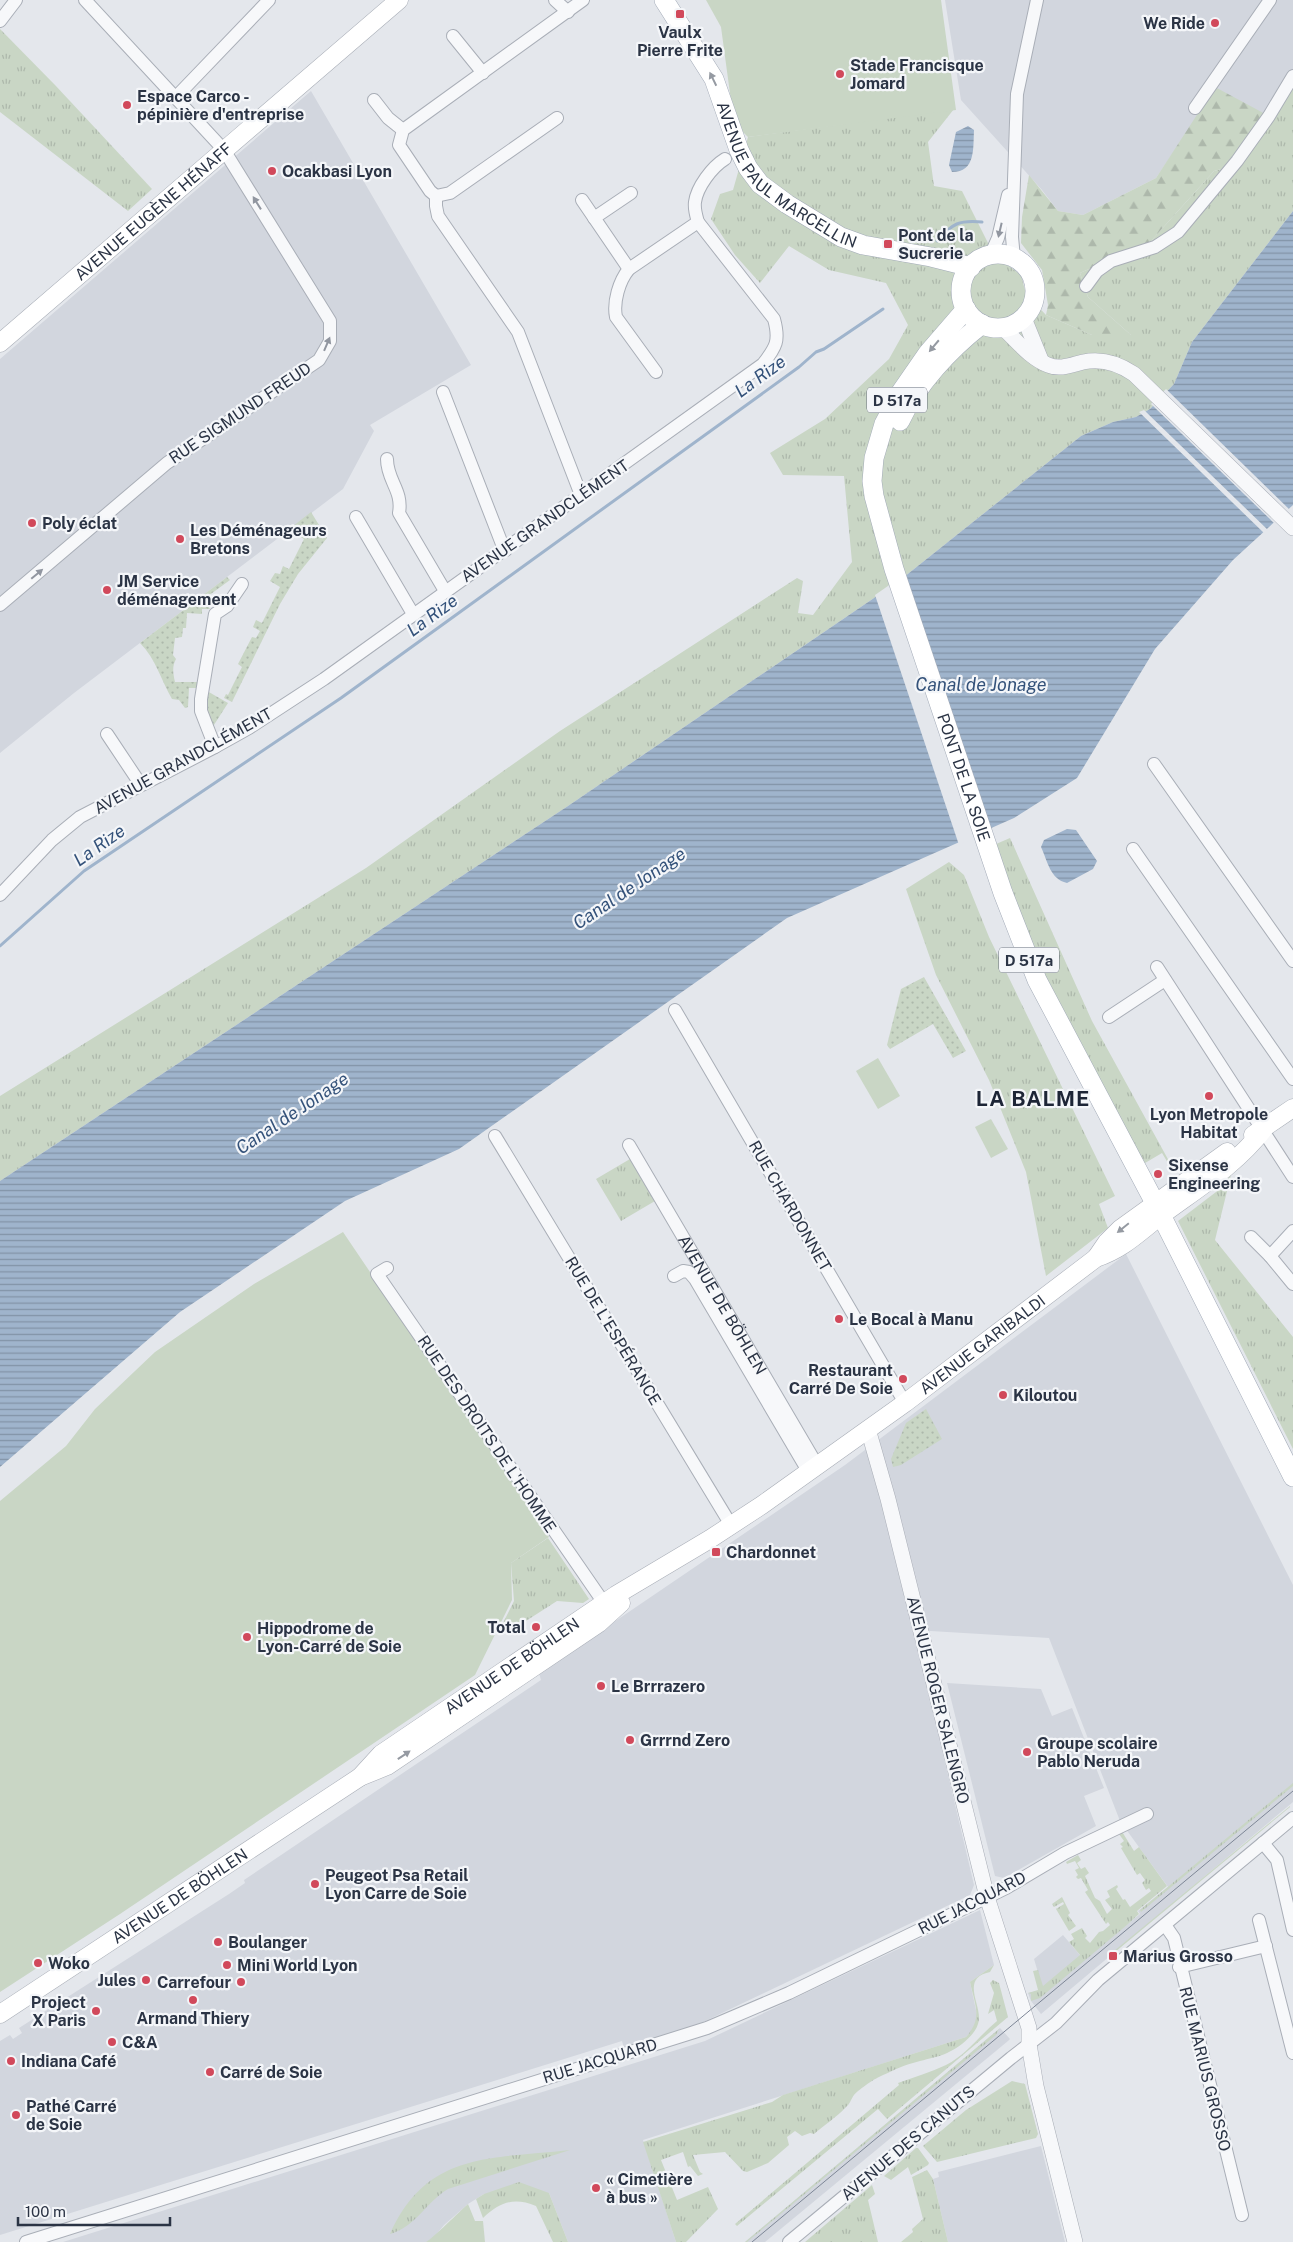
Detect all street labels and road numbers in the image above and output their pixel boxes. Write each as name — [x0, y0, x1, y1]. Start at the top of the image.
street label: AVENUE PAUL MARCELLIN — [713, 99, 860, 252]
street label: AVENUE EUGÈNE HÉNAFF — [71, 139, 236, 284]
street label: RUE SIGMUND FREUD — [165, 358, 315, 468]
road number: D 517a — [867, 388, 927, 412]
street label: AVENUE GRANDCLÉMENT — [457, 455, 633, 586]
street label: AVENUE GRANDCLÉMENT — [90, 703, 276, 818]
street label: PONT DE LA SOIE — [934, 711, 994, 844]
road number: D 517a — [999, 948, 1059, 972]
street label: RUE CHARDONNET — [745, 1137, 835, 1275]
street label: AVENUE DE BÖHLEN — [674, 1231, 771, 1378]
street label: RUE DE L'ESPÉRANCE — [561, 1253, 666, 1409]
street label: AVENUE GARIBALDI — [916, 1291, 1049, 1398]
street label: RUE DES DROITS DE L'HOMME — [414, 1332, 560, 1536]
street label: AVENUE ROGER SALENGRO — [903, 1594, 973, 1806]
street label: AVENUE DE BÖHLEN — [441, 1613, 583, 1718]
street label: AVENUE DE BÖHLEN — [108, 1844, 251, 1947]
street label: RUE JACQUARD — [915, 1868, 1029, 1938]
street label: RUE MARIUS GROSSO — [1175, 1985, 1235, 2153]
street label: RUE JACQUARD — [540, 2035, 660, 2087]
street label: AVENUE DES CANUTS — [837, 2082, 979, 2204]

